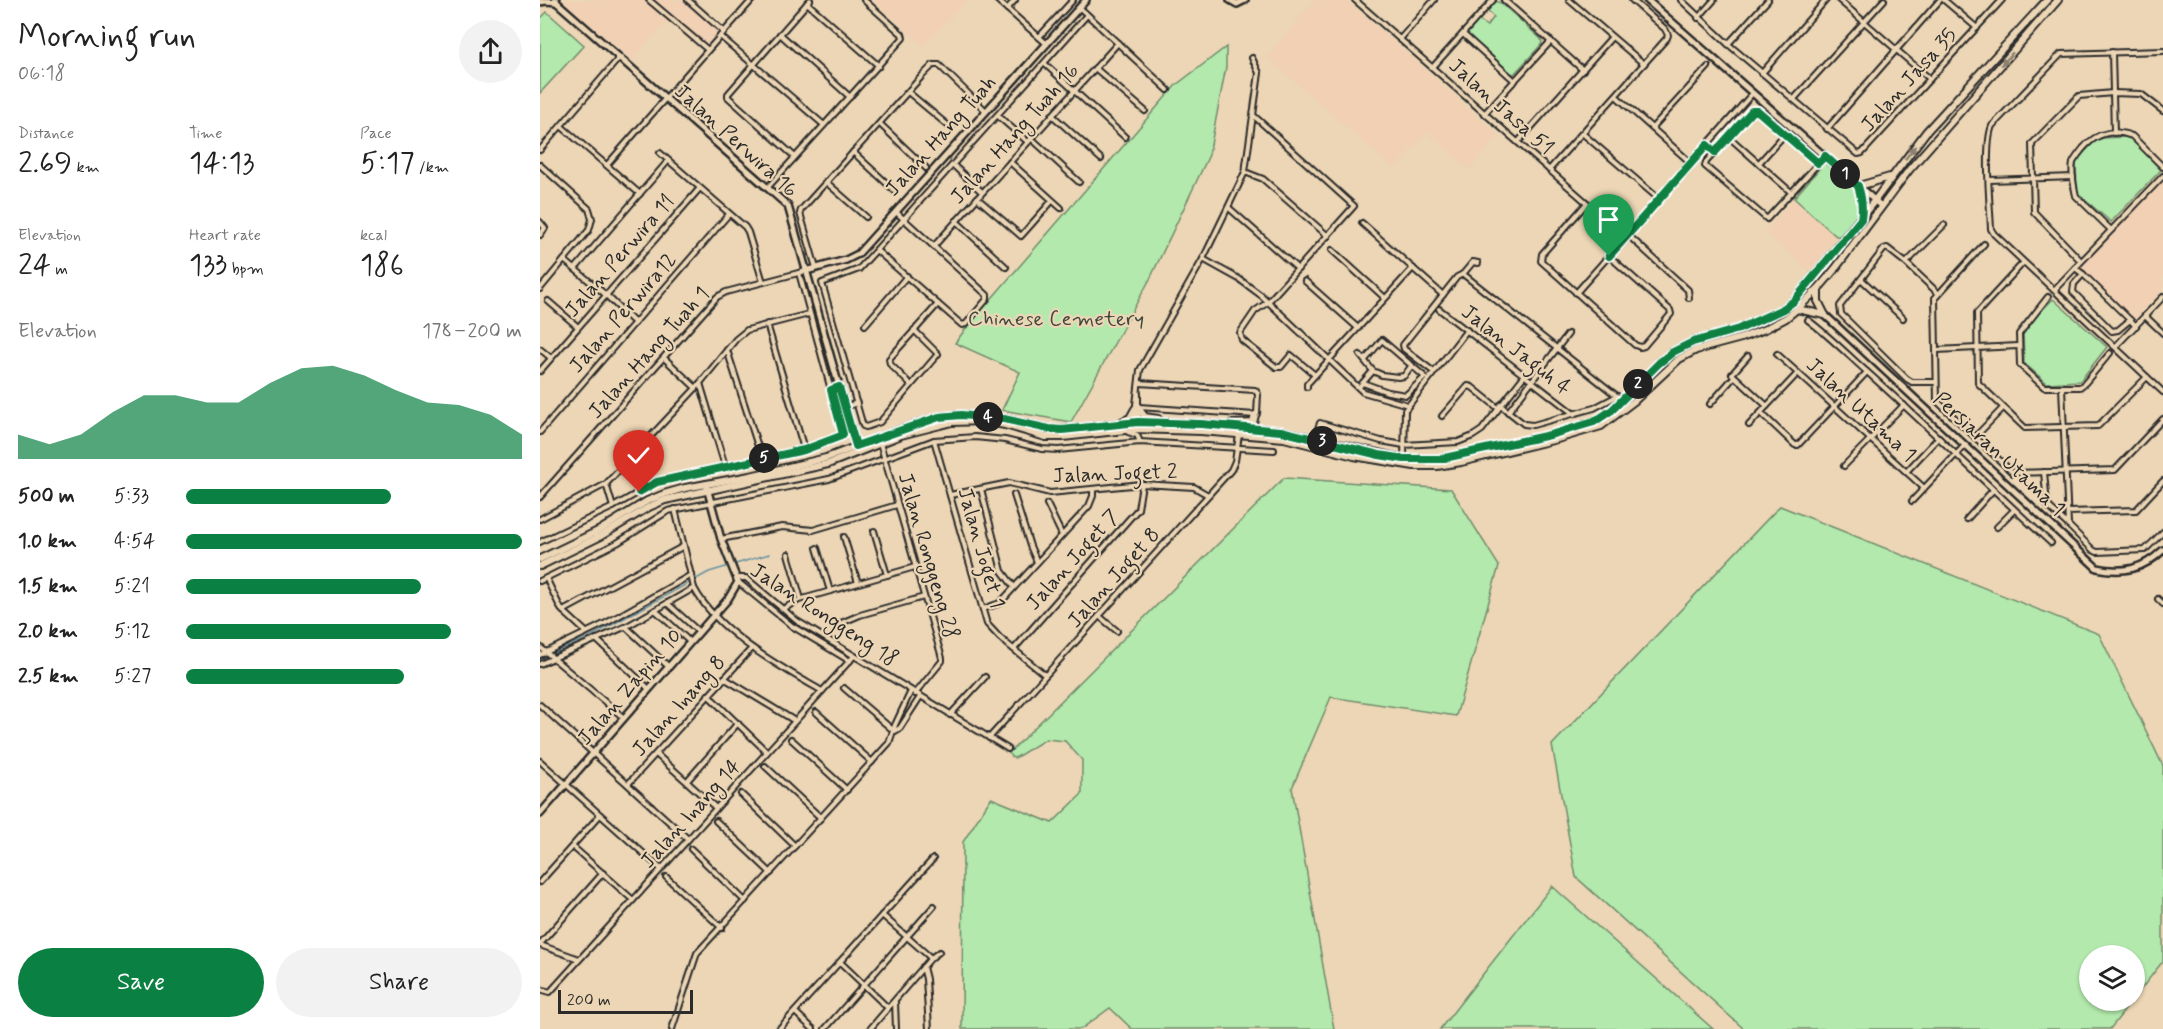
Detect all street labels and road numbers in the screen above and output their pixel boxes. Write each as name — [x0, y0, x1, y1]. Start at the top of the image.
street label: Jalan Jasa 35 — [1855, 22, 1963, 138]
street label: Jalan Jasa 51 — [1442, 52, 1560, 162]
street label: Jalan Hang Tuah 16 — [944, 58, 1087, 211]
street label: Jalan Hang Tuah — [879, 69, 1004, 203]
street label: Jalan Perwira 16 — [668, 78, 804, 204]
street label: Jalan Perwira 11 — [559, 188, 681, 324]
street label: Jalan Perwira12 — [563, 247, 683, 379]
street label: Jalan Hang Tuah 1 — [582, 281, 717, 426]
street label: Jalan Jaguh 4 — [1454, 298, 1577, 403]
street label: Jalan Utama 1 — [1800, 352, 1922, 468]
street label: Persiaran Utama 1 — [1927, 386, 2071, 522]
street label: Jalan Joget 2 — [1052, 458, 1178, 492]
street label: Jalan Ronggeng 28 — [890, 470, 965, 643]
street label: Jalan Joget 1 — [949, 485, 1012, 612]
street label: Jalan Joget 7 — [1020, 503, 1128, 618]
street label: Jalan Joget 8 — [1061, 522, 1168, 636]
street label: Jalan Ronggeng 18 — [744, 557, 903, 674]
street label: Jalan Zapin 10 — [571, 623, 689, 751]
street label: Jalan Inang 8 — [626, 649, 733, 763]
street label: Jalan Inang 14 — [634, 753, 748, 875]

